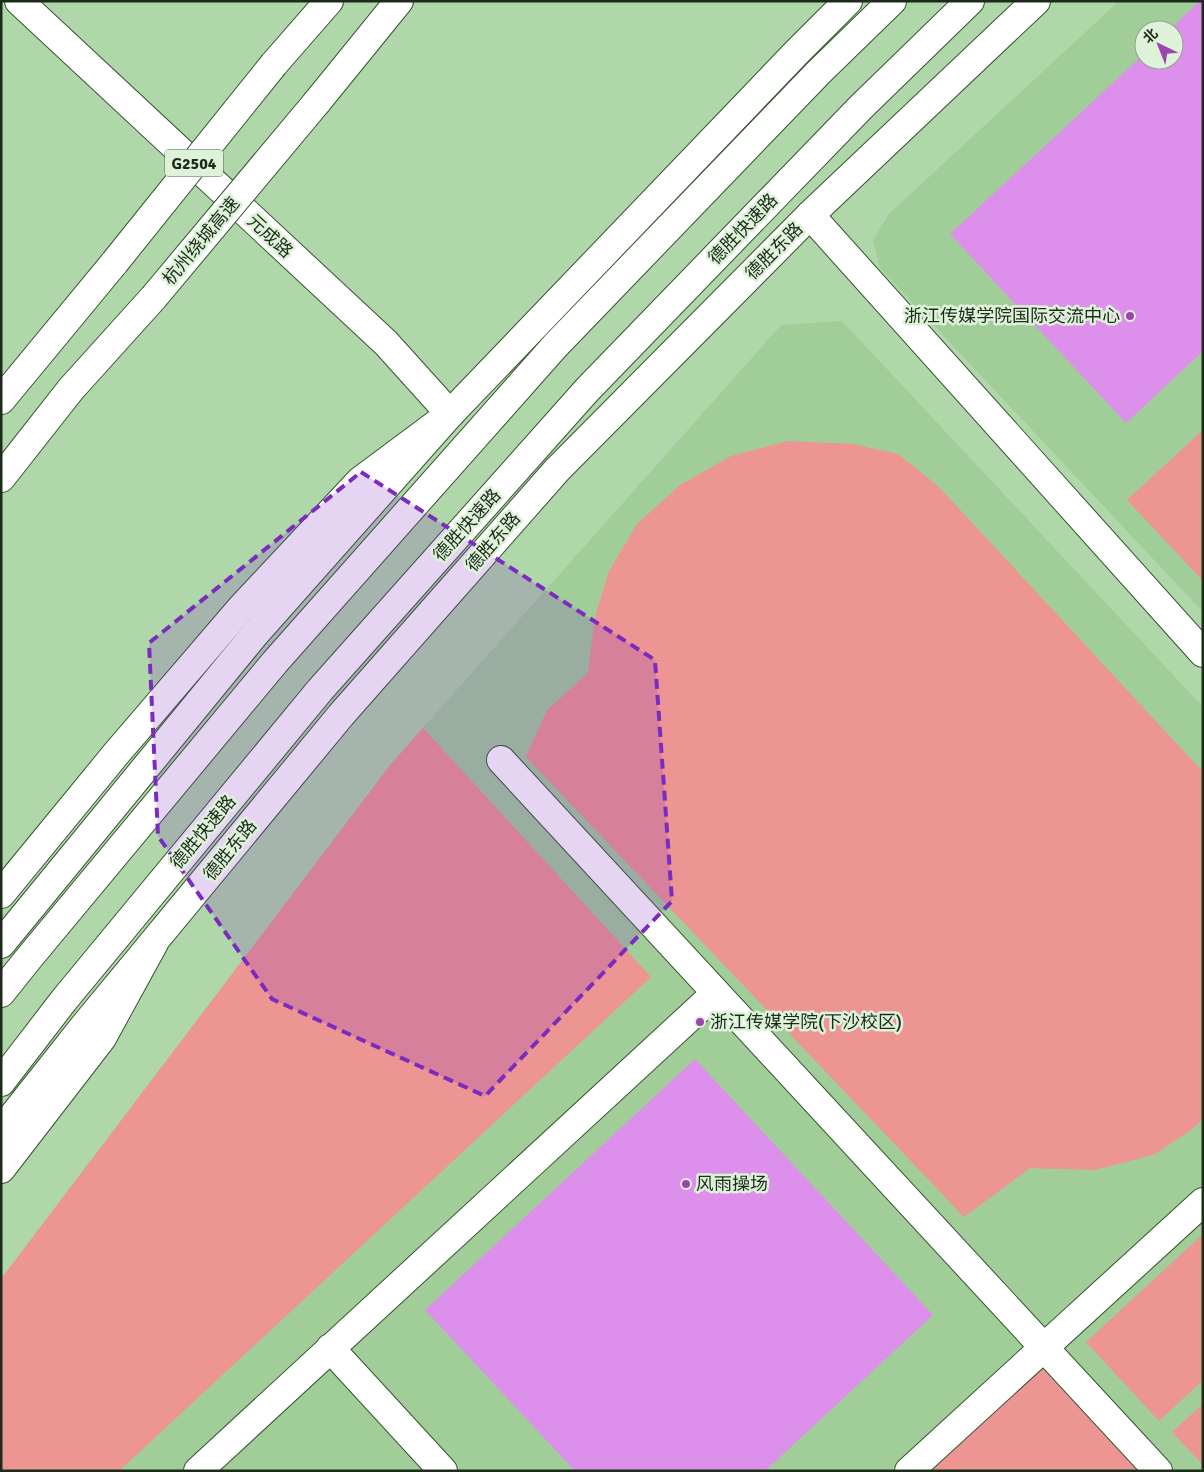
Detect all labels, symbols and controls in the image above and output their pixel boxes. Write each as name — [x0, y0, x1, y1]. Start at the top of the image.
north arrow — [1134, 20, 1184, 70]
text: 北 — [1140, 25, 1161, 47]
road number: G2504 — [165, 150, 223, 177]
street label: 德胜快速路 — [704, 189, 782, 269]
street label: 杭州绕城高速 — [158, 193, 244, 289]
street label: 元成路 — [243, 210, 297, 262]
street label: 德胜东路 — [741, 218, 807, 284]
place label: 浙江传媒学院国际交流中心 — [904, 305, 1120, 327]
marker: 浙江传媒学院国际交流中心 — [1124, 310, 1136, 322]
street label: 德胜快速路 — [429, 484, 505, 566]
street label: 德胜东路 — [461, 508, 525, 576]
street label: 德胜快速路 — [166, 790, 240, 874]
street label: 德胜东路 — [199, 815, 261, 885]
place label: 浙江传媒学院(下沙校区) — [710, 1011, 902, 1033]
marker: 浙江传媒学院(下沙校区) — [694, 1016, 706, 1028]
place label: 风雨操场 — [696, 1173, 768, 1195]
marker: 风雨操场 — [680, 1178, 692, 1190]

